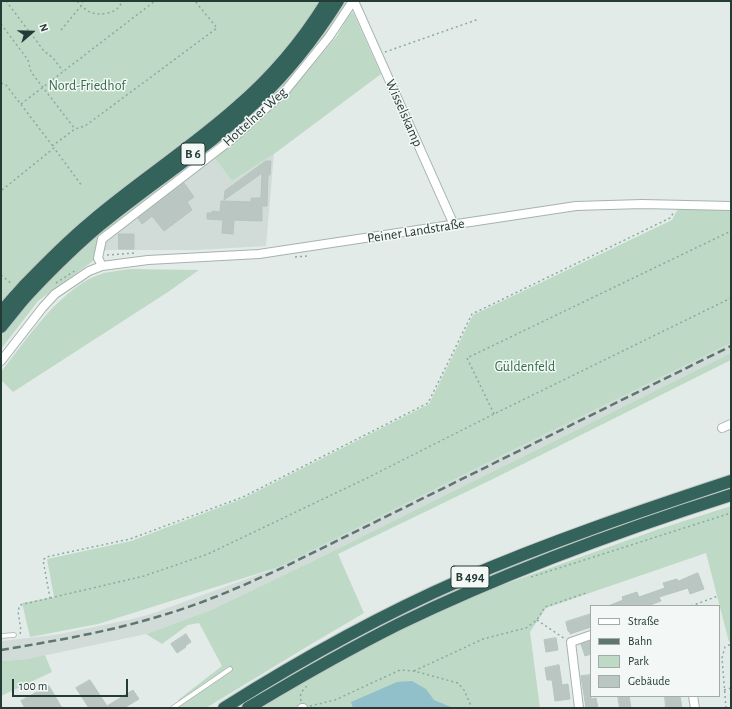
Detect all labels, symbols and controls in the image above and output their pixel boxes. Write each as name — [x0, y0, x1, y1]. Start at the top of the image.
north arrow — [12, 12, 52, 52]
text: N — [37, 22, 50, 33]
street label: Wisselskamp — [382, 77, 426, 149]
park label: Nord-Friedhof — [49, 78, 125, 94]
street label: Hottelner Weg — [220, 84, 290, 150]
road number: B 6 — [181, 143, 205, 165]
street label: Peiner Landstraße — [366, 215, 466, 247]
park label: Güldenfeld — [495, 359, 555, 375]
road number: B 494 — [451, 566, 489, 588]
legend — [590, 605, 720, 697]
text: Straße — [628, 615, 659, 627]
text: Bahn — [628, 635, 652, 647]
text: Park — [628, 655, 649, 667]
scale bar — [14, 671, 130, 697]
text: Gebäude — [628, 675, 670, 687]
text: 100 m — [19, 680, 47, 692]

